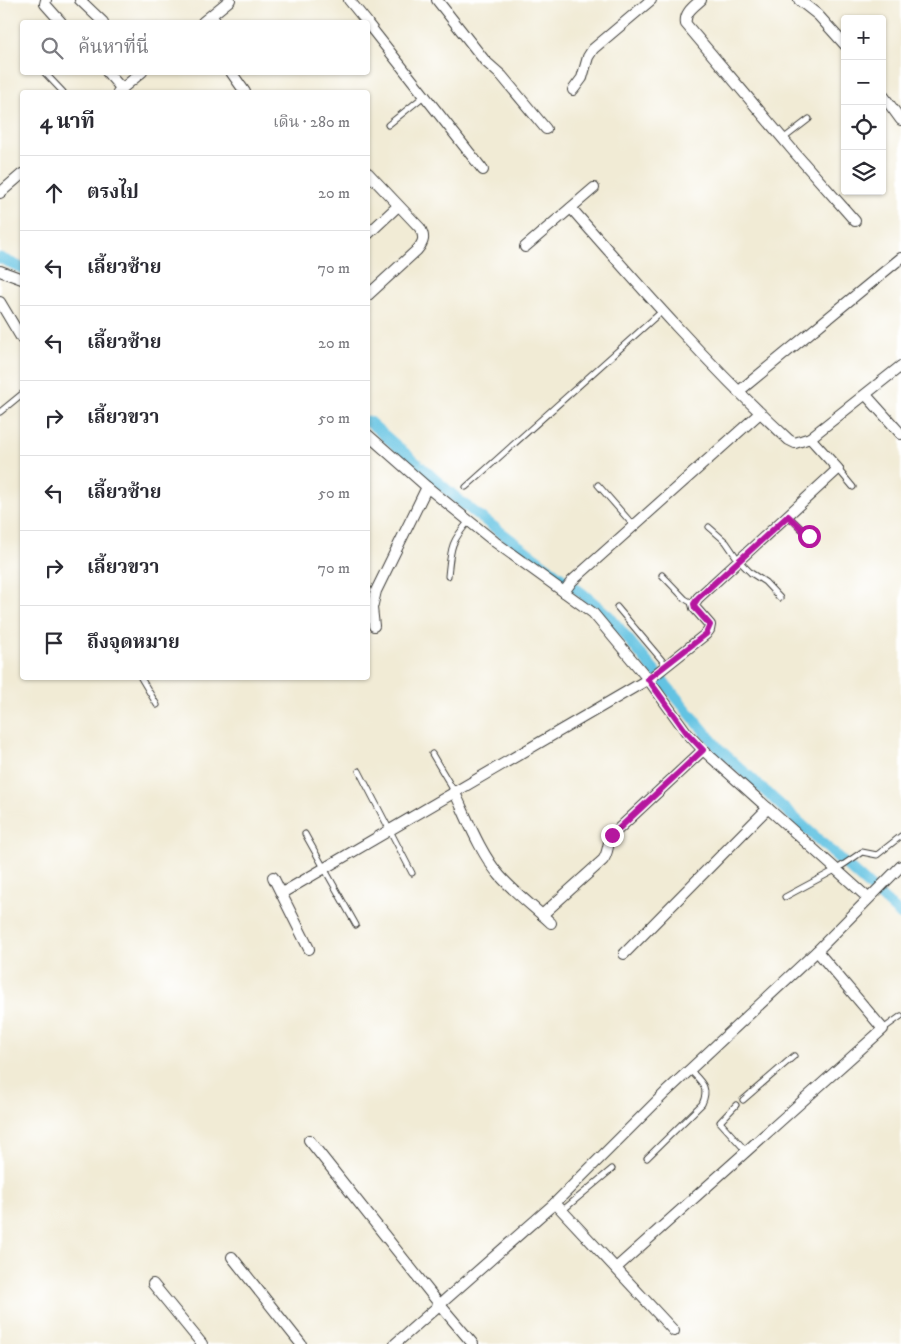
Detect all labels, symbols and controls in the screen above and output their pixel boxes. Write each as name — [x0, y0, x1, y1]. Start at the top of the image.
map controls — [841, 15, 886, 195]
button: + — [841, 15, 886, 60]
search box — [20, 20, 370, 75]
icon: search — [38, 34, 66, 62]
text: ค้นหาที่นี่ — [78, 36, 149, 59]
button: − — [841, 60, 886, 105]
button: locate — [841, 105, 886, 150]
text: 4 นาที — [40, 109, 95, 135]
text: เดิน · 280 m — [273, 112, 350, 132]
button: layers — [841, 150, 886, 195]
icon: ahead — [40, 179, 68, 207]
text: ตรงไป — [87, 181, 139, 204]
text: 20 m — [318, 183, 350, 203]
icon: left — [40, 254, 68, 282]
text: เลี้ยวซ้าย — [87, 256, 161, 279]
text: 70 m — [318, 258, 350, 278]
icon: left — [40, 329, 68, 357]
text: เลี้ยวซ้าย — [87, 331, 161, 354]
text: 20 m — [318, 333, 350, 353]
icon: right — [40, 404, 68, 432]
text: เลี้ยวขวา — [87, 406, 159, 429]
text: 50 m — [318, 408, 350, 428]
icon: left — [40, 479, 68, 507]
text: เลี้ยวซ้าย — [87, 481, 161, 504]
text: 50 m — [318, 483, 350, 503]
route start — [798, 525, 821, 548]
icon: right — [40, 554, 68, 582]
text: เลี้ยวขวา — [87, 556, 159, 579]
text: 70 m — [318, 558, 350, 578]
icon: arrive — [40, 629, 68, 657]
text: ถึงจุดหมาย — [87, 631, 180, 654]
route end — [601, 824, 624, 847]

